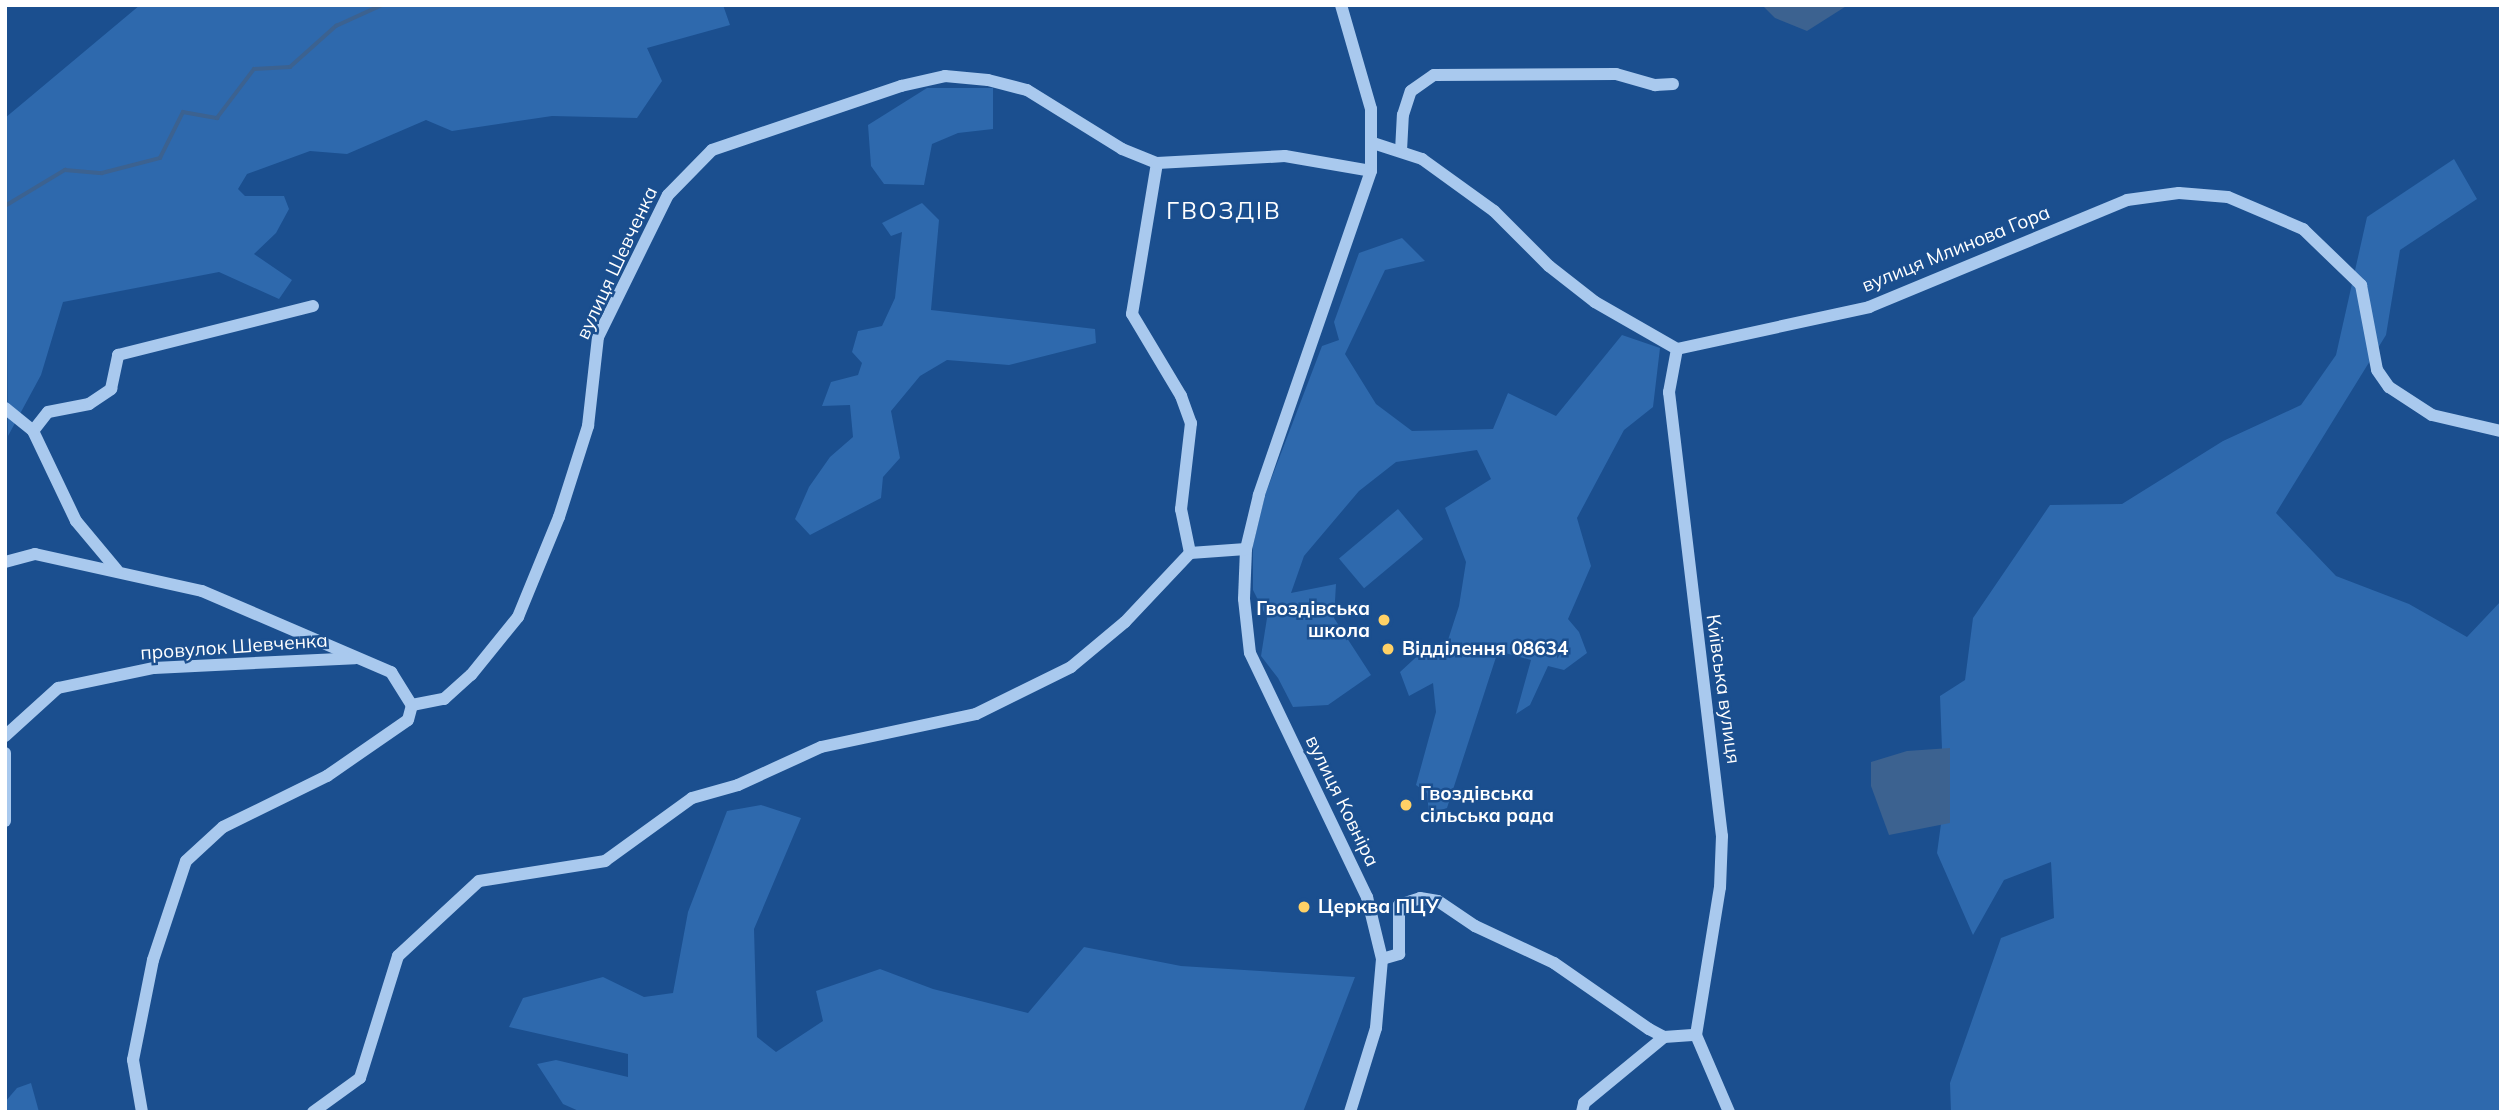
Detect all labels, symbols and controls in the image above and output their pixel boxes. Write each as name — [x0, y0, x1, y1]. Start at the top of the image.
street label: вулиця Шевченка — [572, 183, 662, 343]
district label: ГВОЗДІВ — [1167, 197, 1281, 225]
street label: вулиця Млинова Гора — [1859, 201, 2053, 297]
place label: Гвоздівська школа — [1256, 598, 1370, 642]
marker: Гвоздівська школа — [1376, 612, 1392, 628]
street label: Київська вулиця — [1701, 613, 1745, 765]
street label: провулок Шевченка — [140, 629, 328, 665]
place label: Відділення 08634 — [1402, 638, 1568, 660]
marker: Відділення 08634 — [1380, 641, 1396, 657]
street label: вулиця Ковніра — [1300, 732, 1384, 870]
place label: Гвоздівська сільська рада — [1420, 783, 1554, 827]
marker: Гвоздівська сільська рада — [1398, 797, 1414, 813]
place label: Церква ПЦУ — [1318, 896, 1439, 918]
marker: Церква ПЦУ — [1296, 899, 1312, 915]

